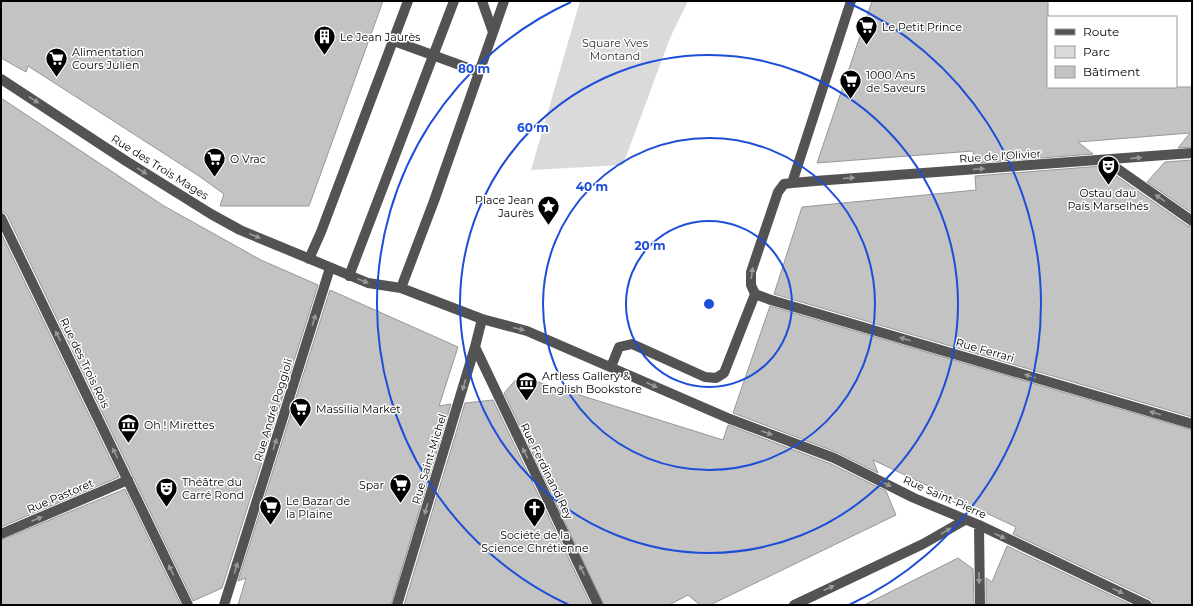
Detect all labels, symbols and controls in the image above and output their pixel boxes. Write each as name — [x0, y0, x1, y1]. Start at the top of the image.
supermarket icon: Le Petit Prince — [854, 14, 880, 47]
legend — [1047, 16, 1177, 88]
place label: Le Petit Prince — [882, 20, 962, 34]
building icon: Le Jean Jaurès — [312, 24, 338, 57]
text: Route — [1083, 24, 1119, 39]
place label: Le Jean Jaurès — [340, 30, 421, 44]
park label: Square Yves Montand — [582, 36, 649, 63]
text: Parc — [1083, 44, 1110, 59]
supermarket icon: Alimentation Cours Julien — [44, 45, 70, 78]
place label: Alimentation Cours Julien — [72, 45, 144, 72]
text: 80 m — [458, 61, 490, 76]
text: Bâtiment — [1083, 64, 1140, 79]
supermarket icon: 1000 Ans de Saveurs — [837, 68, 863, 101]
place label: 1000 Ans de Saveurs — [866, 68, 926, 95]
one-way arrow — [29, 96, 39, 104]
text: 60 m — [517, 120, 549, 135]
street label: Rue des Trois Mages — [109, 131, 212, 203]
supermarket icon: O Vrac — [202, 146, 228, 179]
street label: Rue de l'Olivier — [959, 146, 1041, 166]
place label: O Vrac — [230, 152, 266, 166]
theatre icon: Ostau dau País Marselhés — [1095, 154, 1121, 187]
one-way arrow — [1130, 154, 1142, 161]
one-way arrow — [973, 166, 985, 173]
one-way arrow — [136, 168, 148, 175]
one-way arrow — [843, 175, 855, 182]
text: 40 m — [576, 179, 608, 194]
place label: Ostau dau País Marselhés — [1067, 186, 1149, 213]
place label: Place Jean Jaurès — [475, 193, 535, 220]
place icon: Place Jean Jaurès — [536, 193, 562, 226]
one-way arrow — [1154, 195, 1166, 202]
one-way arrow — [249, 233, 261, 239]
text: 20 m — [634, 238, 666, 253]
one-way arrow — [749, 267, 755, 279]
one-way arrow — [357, 279, 369, 285]
centre of rings — [702, 297, 716, 311]
one-way arrow — [311, 314, 317, 326]
street label: Rue des Trois Rois — [57, 315, 113, 411]
one-way arrow — [514, 326, 526, 332]
one-way arrow — [55, 330, 61, 342]
street label: Rue Ferrari — [954, 335, 1016, 365]
one-way arrow — [899, 336, 911, 342]
street label: Rue André Poggioli — [251, 357, 295, 463]
museum icon: Artless Gallery & English Bookstore — [513, 369, 539, 402]
place label: Artless Gallery & English Bookstore — [542, 369, 642, 396]
one-way arrow — [1024, 373, 1036, 379]
one-way arrow — [461, 379, 467, 391]
one-way arrow — [646, 382, 657, 388]
supermarket icon: Massilia Market — [288, 396, 314, 429]
place label: Massilia Market — [316, 402, 401, 416]
one-way arrow — [1148, 410, 1160, 416]
museum icon: Oh ! Mirettes — [115, 412, 141, 445]
street label: Rue Saint-Michel — [409, 412, 449, 506]
place label: Oh ! Mirettes — [144, 418, 215, 432]
street label: Rue Ferdinand Rey — [518, 421, 576, 521]
one-way arrow — [761, 430, 773, 436]
one-way arrow — [272, 438, 278, 450]
one-way arrow — [112, 447, 118, 458]
one-way arrow — [522, 447, 528, 458]
supermarket icon: Spar — [387, 472, 413, 505]
street label: Rue Saint-Pierre — [901, 472, 989, 522]
street label: Rue Pastoret — [25, 475, 96, 516]
theatre icon: Théâtre du Carré Rond — [154, 475, 180, 508]
place label: Théâtre du Carré Rond — [182, 475, 244, 502]
place label: Spar — [359, 478, 384, 492]
one-way arrow — [881, 481, 892, 487]
supermarket icon: Le Bazar de la Plaine — [257, 494, 283, 527]
place label: Le Bazar de la Plaine — [286, 494, 351, 521]
church icon: Société de la Science Chrétienne — [522, 496, 548, 529]
one-way arrow — [423, 503, 429, 515]
one-way arrow — [31, 516, 42, 522]
one-way arrow — [940, 527, 952, 534]
place label: Société de la Science Chrétienne — [481, 528, 589, 555]
one-way arrow — [994, 533, 1006, 539]
one-way arrow — [233, 562, 239, 574]
one-way arrow — [168, 564, 174, 576]
one-way arrow — [578, 564, 585, 576]
one-way arrow — [976, 572, 982, 585]
one-way arrow — [824, 585, 835, 591]
one-way arrow — [1112, 588, 1123, 594]

